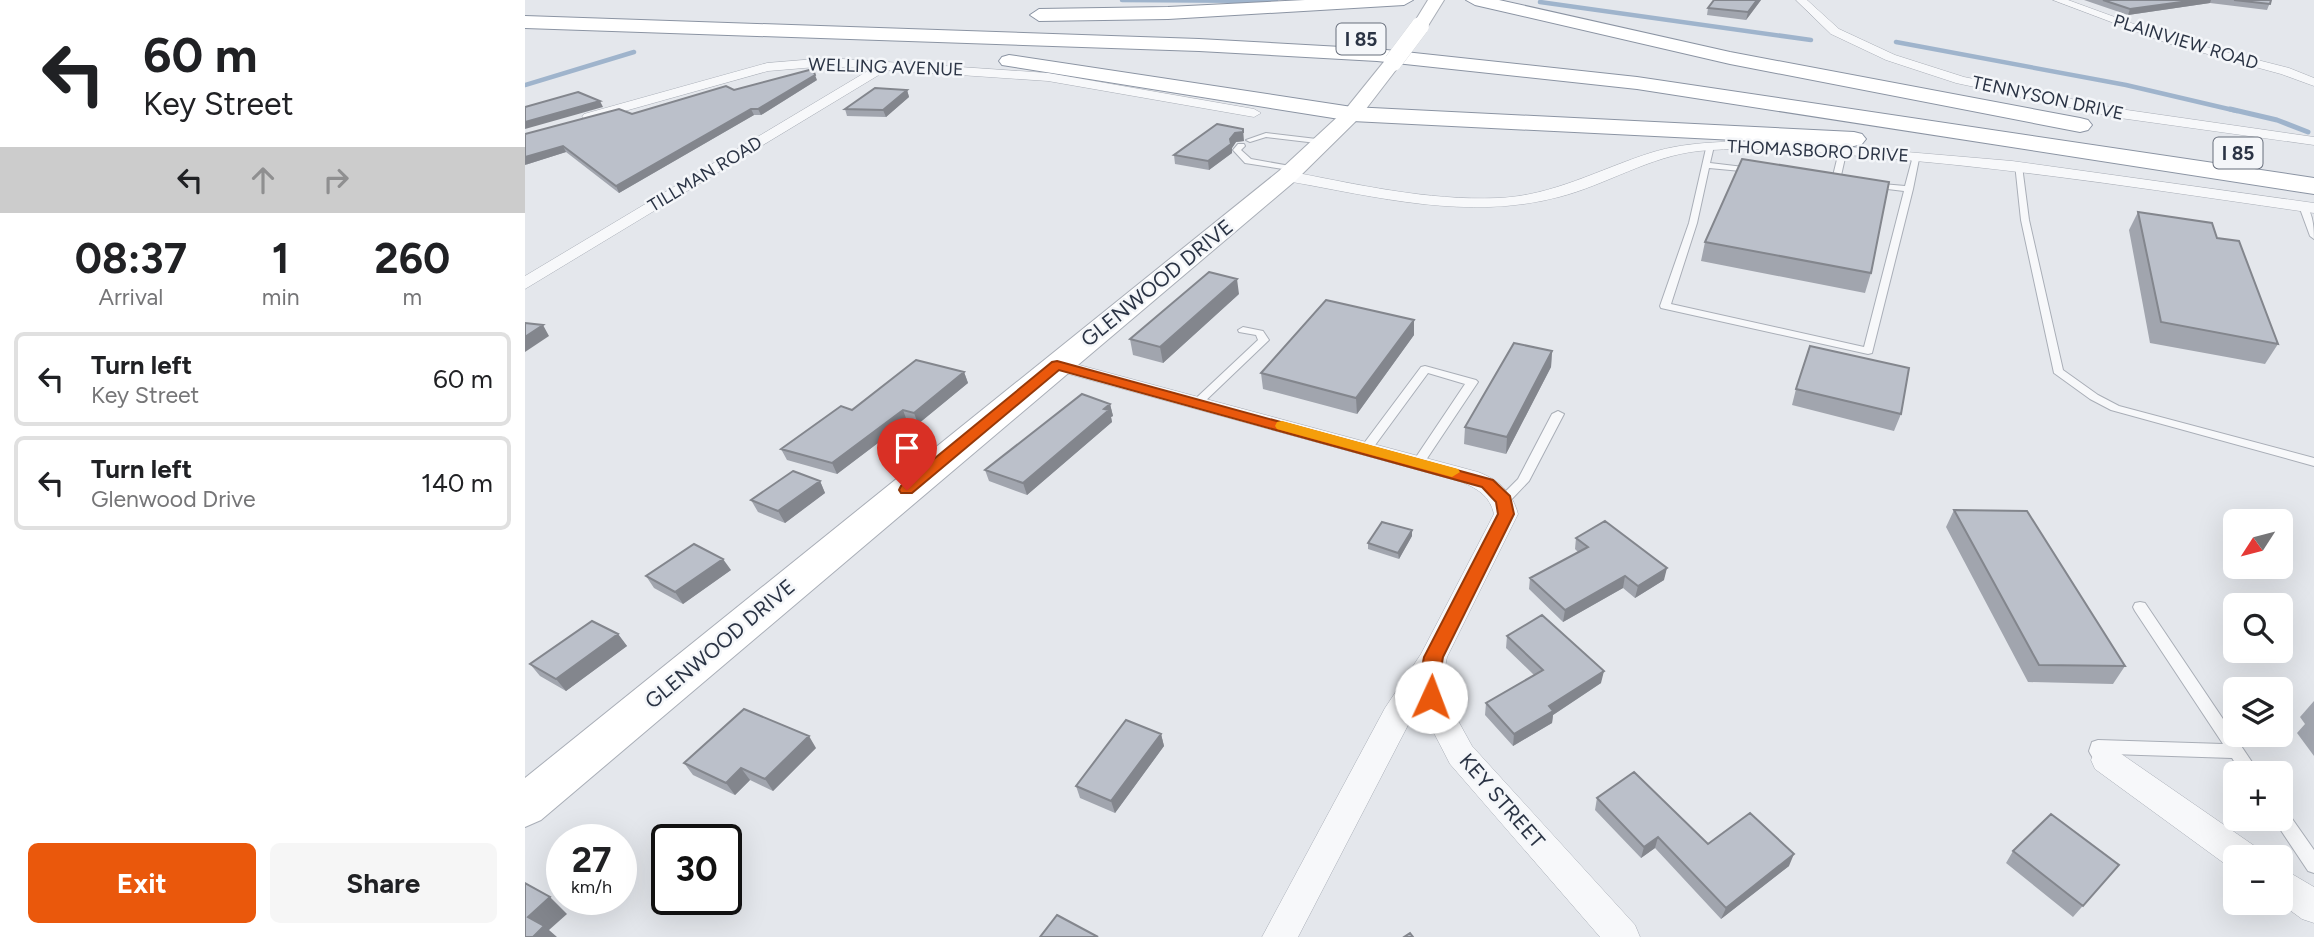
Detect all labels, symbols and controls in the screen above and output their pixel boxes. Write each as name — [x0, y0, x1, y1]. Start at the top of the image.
street label: PLAINVIEW ROAD — [2111, 10, 2261, 74]
road number: I 85 — [1337, 23, 1385, 54]
text: 60 m — [143, 25, 258, 84]
icon: left — [28, 28, 119, 119]
street label: WELLING AVENUE — [808, 53, 964, 81]
street label: TENNYSON DRIVE — [1970, 71, 2126, 125]
text: Key Street — [143, 85, 294, 123]
street label: TILLMAN ROAD — [644, 131, 766, 217]
street label: THOMASBORO DRIVE — [1726, 135, 1910, 167]
road number: I 85 — [2213, 138, 2263, 168]
icon: left — [171, 161, 209, 199]
icon: ahead — [244, 161, 282, 199]
icon: right — [317, 161, 355, 199]
street label: GLENWOOD DRIVE — [1076, 214, 1238, 352]
text: 08:37 — [75, 233, 187, 284]
text: 1 — [272, 233, 290, 284]
text: 260 — [374, 233, 450, 284]
text: Arrival — [98, 283, 163, 311]
text: min — [262, 283, 300, 311]
text: m — [402, 283, 422, 311]
text: Turn left — [91, 349, 192, 381]
icon: left — [32, 360, 70, 398]
text: 60 m — [433, 363, 493, 395]
text: Key Street — [91, 381, 199, 409]
pin — [877, 418, 937, 490]
icon: arrive — [888, 429, 926, 467]
text: Turn left — [91, 453, 192, 485]
icon: left — [32, 464, 70, 502]
text: 140 m — [421, 467, 493, 499]
text: Glenwood Drive — [91, 485, 256, 513]
north arrow — [2223, 509, 2293, 579]
map controls — [2223, 509, 2293, 915]
street label: GLENWOOD DRIVE — [640, 574, 800, 714]
button: search — [2223, 593, 2293, 663]
position arrow — [1394, 660, 1468, 734]
button: layers — [2223, 677, 2293, 747]
street label: KEY STREET — [1454, 748, 1551, 853]
button: + — [2223, 761, 2293, 831]
speed limit sign: 30 — [651, 824, 742, 915]
text: 27 — [572, 839, 611, 881]
button: Exit — [28, 843, 256, 923]
button: Share — [270, 843, 497, 923]
button: − — [2223, 845, 2293, 915]
text: km/h — [571, 876, 612, 898]

